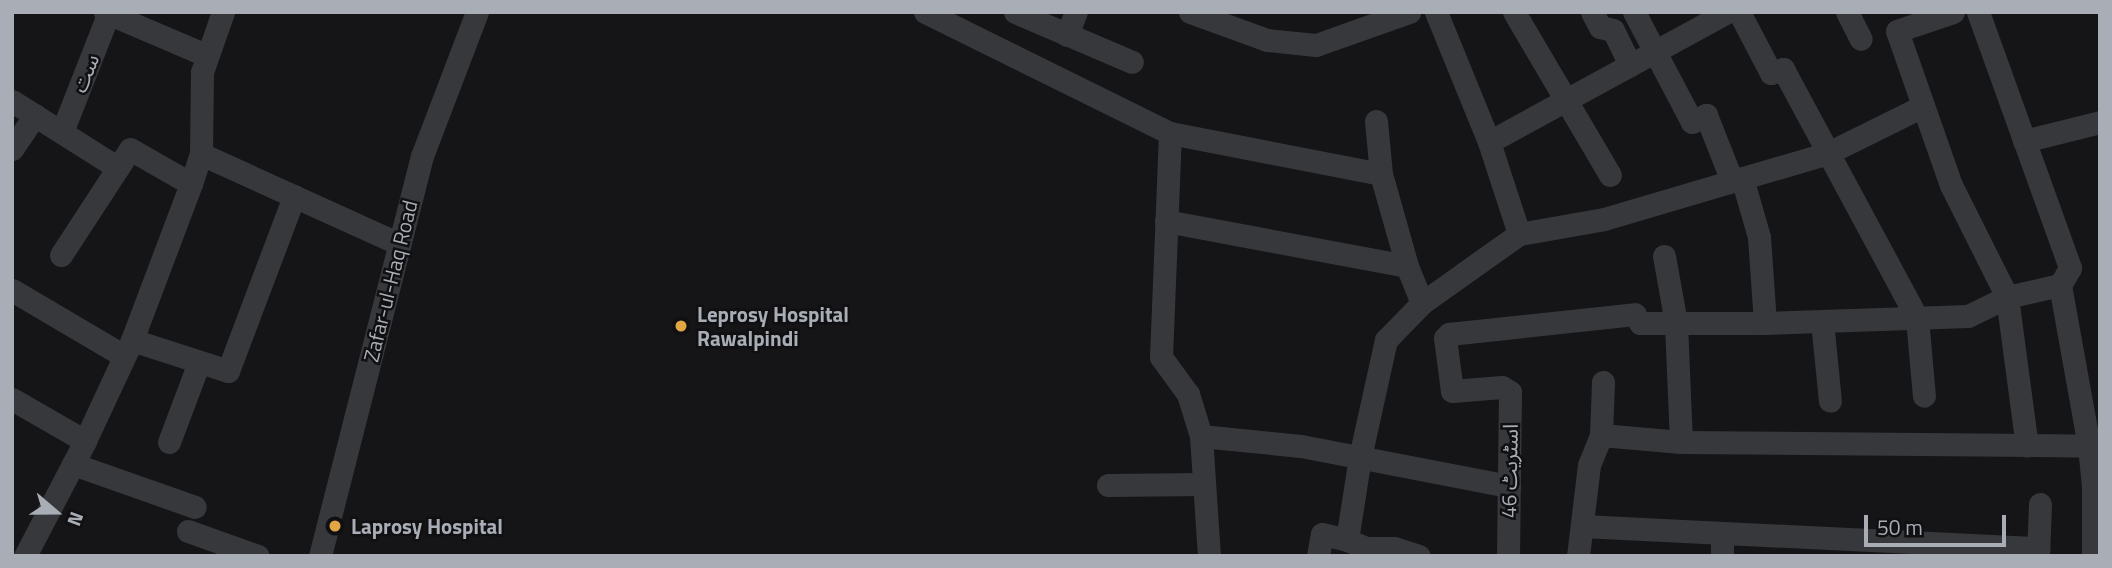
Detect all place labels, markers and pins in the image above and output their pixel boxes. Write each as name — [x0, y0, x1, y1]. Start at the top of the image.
place label: Leprosy Hospital Rawalpindi — [697, 301, 849, 351]
marker: Leprosy Hospital Rawalpindi — [671, 316, 691, 336]
place label: Laprosy Hospital — [351, 513, 503, 539]
marker: Laprosy Hospital — [325, 516, 345, 536]

